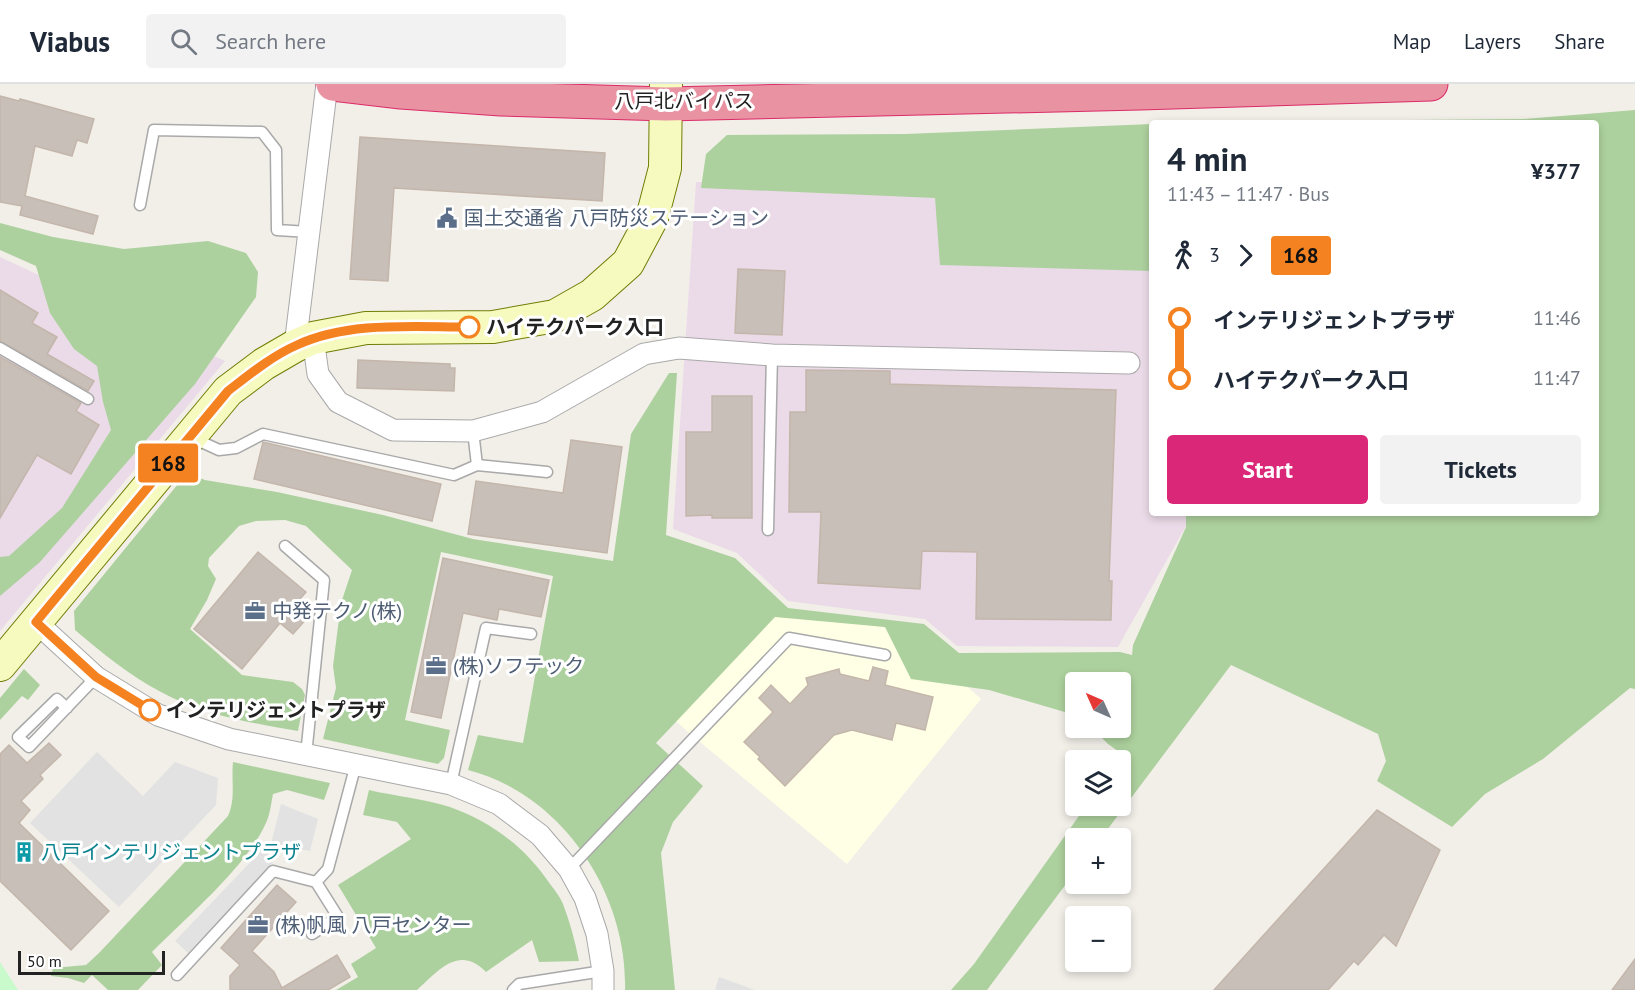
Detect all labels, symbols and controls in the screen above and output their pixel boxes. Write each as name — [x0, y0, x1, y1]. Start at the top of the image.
search box — [146, 14, 566, 68]
text: Viabus — [30, 23, 110, 60]
icon: search — [167, 25, 200, 58]
text: Search here — [215, 27, 326, 55]
text: Map — [1393, 28, 1431, 55]
text: Layers — [1464, 28, 1521, 55]
text: Share — [1554, 28, 1605, 55]
street label: 八戸北バイパス — [614, 88, 754, 114]
text: 4 min — [1167, 137, 1248, 180]
text: ¥377 — [1531, 157, 1581, 185]
text: 11:43 – 11:47 · Bus — [1167, 181, 1329, 207]
place label: 国土交通省 八戸防災ステーション — [464, 205, 769, 231]
public building icon: 国土交通省 八戸防災ステーション — [435, 206, 459, 230]
icon: walk — [1167, 239, 1200, 272]
icon: forward — [1229, 239, 1262, 272]
text: 3 — [1209, 242, 1220, 268]
text: 168 — [1283, 242, 1319, 269]
text: 11:46 — [1533, 305, 1581, 331]
text: インテリジェントプラザ — [1213, 306, 1455, 334]
place label: ハイテクパーク入口 — [486, 314, 664, 340]
marker: ハイテクパーク入口 — [458, 316, 480, 338]
text: 11:47 — [1533, 365, 1581, 391]
text: ハイテクパーク入口 — [1213, 366, 1409, 394]
button: Start — [1167, 435, 1368, 504]
button: Tickets — [1380, 435, 1581, 504]
line badge: 168 — [134, 444, 202, 482]
text: 168 — [150, 450, 186, 477]
place label: 中発テクノ(株) — [272, 598, 402, 624]
office icon: 中発テクノ(株) — [243, 599, 267, 623]
place label: (株)ソフテック — [453, 653, 584, 679]
office icon: (株)ソフテック — [424, 654, 448, 678]
north arrow — [1065, 672, 1131, 738]
map controls — [1065, 672, 1131, 972]
place label: インテリジェントプラザ — [166, 697, 386, 723]
marker: インテリジェントプラザ — [139, 699, 161, 721]
button: layers — [1065, 750, 1131, 816]
button: + — [1065, 828, 1131, 894]
place label: 八戸インテリジェントプラザ — [41, 839, 301, 865]
building icon: 八戸インテリジェントプラザ — [12, 840, 36, 864]
button: − — [1065, 906, 1131, 972]
place label: (株)帆風 八戸センター — [275, 912, 472, 938]
office icon: (株)帆風 八戸センター — [246, 913, 270, 937]
scale bar — [18, 948, 165, 976]
text: 50 m — [27, 951, 62, 971]

